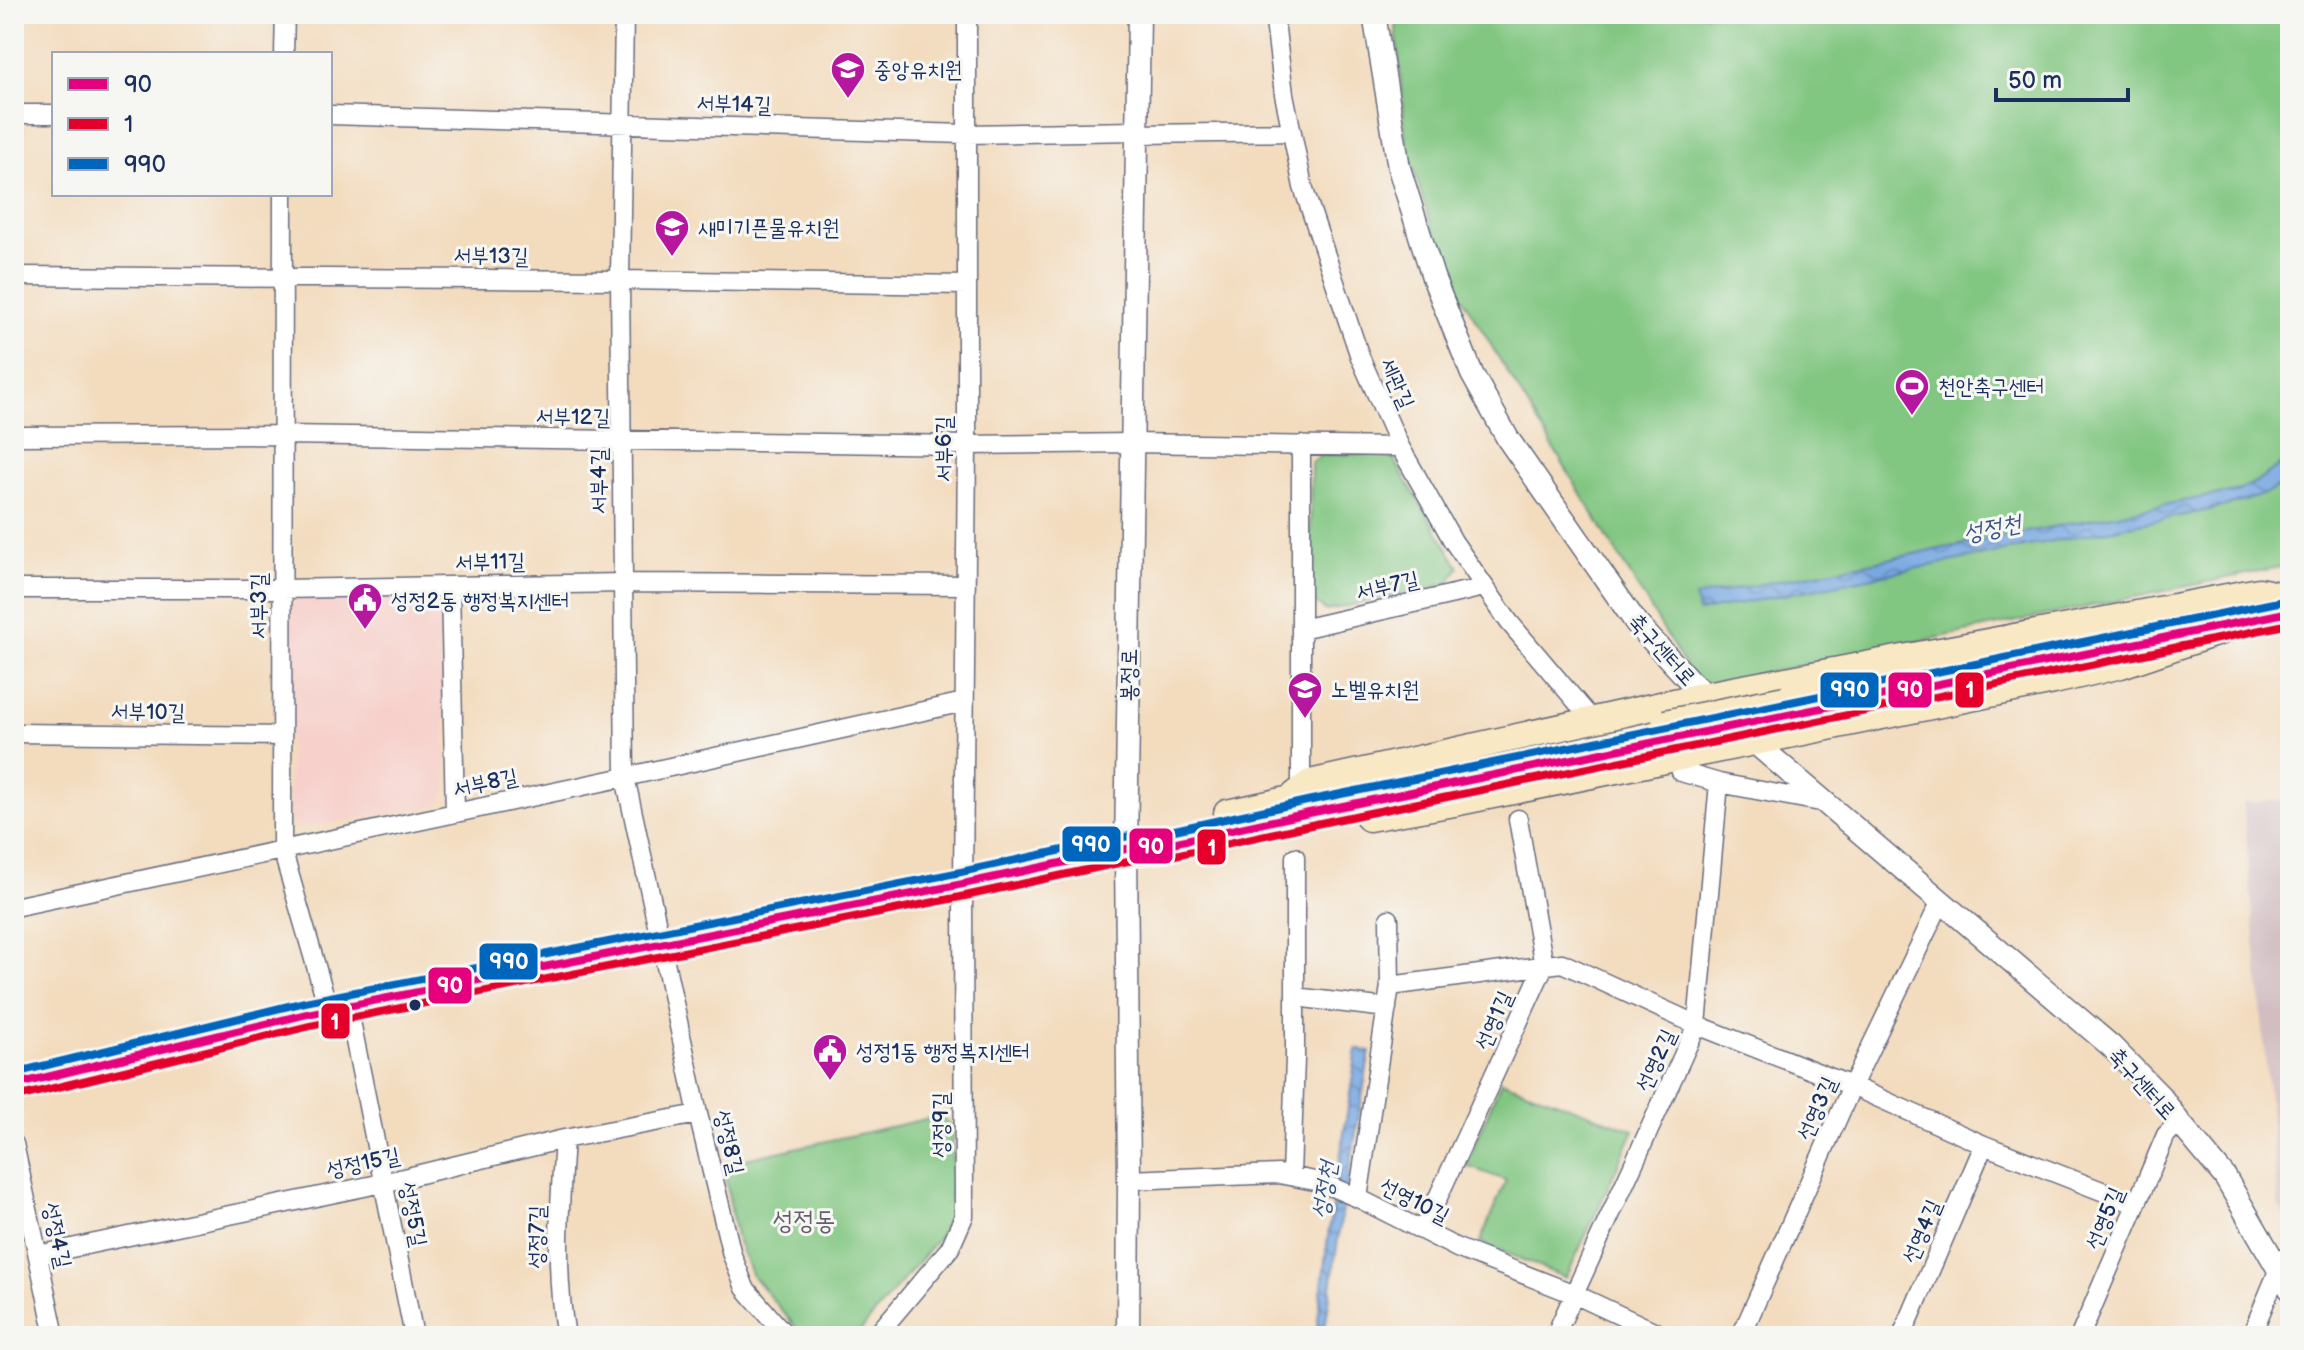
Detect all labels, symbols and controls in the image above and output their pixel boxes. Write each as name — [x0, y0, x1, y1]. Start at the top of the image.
school or university icon: 중앙유치원 — [829, 50, 867, 100]
legend — [52, 52, 332, 196]
scale bar — [1996, 52, 2128, 102]
place label: 중앙유치원 — [874, 57, 963, 84]
text: 50 m — [2008, 66, 2062, 95]
text: 90 — [124, 70, 152, 99]
street label: 서부14길 — [696, 90, 772, 119]
text: 1 — [124, 110, 133, 139]
text: 990 — [124, 150, 166, 179]
school or university icon: 새미기픈물유치원 — [653, 208, 691, 258]
place label: 새미기픈물유치원 — [698, 215, 840, 242]
street label: 서부13길 — [453, 242, 529, 271]
street label: 세관길 — [1373, 354, 1420, 414]
sports icon: 천안축구센터 — [1893, 367, 1931, 417]
place label: 천안축구센터 — [1938, 374, 2044, 401]
street label: 서부12길 — [535, 403, 611, 432]
street label: 서부6길 — [931, 415, 958, 482]
street label: 서부4길 — [586, 447, 613, 514]
water label: 성정천 — [1961, 508, 2026, 548]
street label: 서부11길 — [455, 548, 526, 577]
street label: 서부7길 — [1353, 566, 1422, 607]
street label: 서부3길 — [246, 572, 273, 639]
public building icon: 성정2동 행정복지센터 — [346, 581, 384, 631]
place label: 성정2동 행정복지센터 — [391, 588, 569, 615]
street label: 축구센터로 — [1622, 608, 1702, 692]
street label: 봉정로 — [1116, 648, 1143, 702]
school or university icon: 노벨유치원 — [1286, 670, 1324, 720]
line badge: 990 — [1819, 671, 1880, 709]
line badge: 90 — [1887, 671, 1933, 709]
line badge: 1 — [1954, 671, 1985, 709]
place label: 노벨유치원 — [1331, 677, 1420, 704]
text: 990 — [1830, 677, 1870, 704]
text: 90 — [1897, 677, 1923, 704]
text: 1 — [1965, 677, 1975, 704]
street label: 서부10길 — [110, 698, 186, 727]
street label: 서부8길 — [450, 763, 521, 804]
line badge: 990 — [1061, 825, 1122, 863]
line badge: 90 — [1128, 827, 1174, 865]
line badge: 1 — [1196, 828, 1227, 866]
text: 990 — [1071, 832, 1111, 859]
text: 90 — [1138, 834, 1164, 861]
text: 1 — [1207, 835, 1217, 862]
line badge: 990 — [478, 942, 539, 981]
text: 990 — [489, 949, 529, 976]
line badge: 90 — [427, 966, 473, 1005]
text: 90 — [437, 973, 463, 1000]
street label: 선영1길 — [1470, 987, 1519, 1054]
unlabelled marker — [407, 997, 423, 1013]
line badge: 1 — [320, 1002, 351, 1040]
text: 1 — [330, 1009, 340, 1036]
street label: 선영2길 — [1630, 1025, 1683, 1096]
public building icon: 성정1동 행정복지센터 — [811, 1032, 849, 1082]
place label: 성정1동 행정복지센터 — [856, 1039, 1030, 1066]
street label: 축구센터로 — [2102, 1042, 2182, 1126]
street label: 선영3길 — [1791, 1072, 1843, 1145]
street label: 성정9길 — [928, 1092, 955, 1158]
street label: 성정8길 — [708, 1107, 749, 1178]
street label: 성정15길 — [324, 1142, 403, 1184]
water label: 성정천 — [1306, 1157, 1344, 1221]
street label: 선영10길 — [1375, 1172, 1454, 1230]
street label: 성정5길 — [393, 1179, 432, 1249]
street label: 선영5길 — [2080, 1183, 2131, 1254]
street label: 선영4길 — [1897, 1195, 1948, 1267]
street label: 성정4길 — [36, 1200, 77, 1271]
street label: 성정7길 — [523, 1205, 552, 1269]
district label: 성정동 — [773, 1206, 835, 1237]

